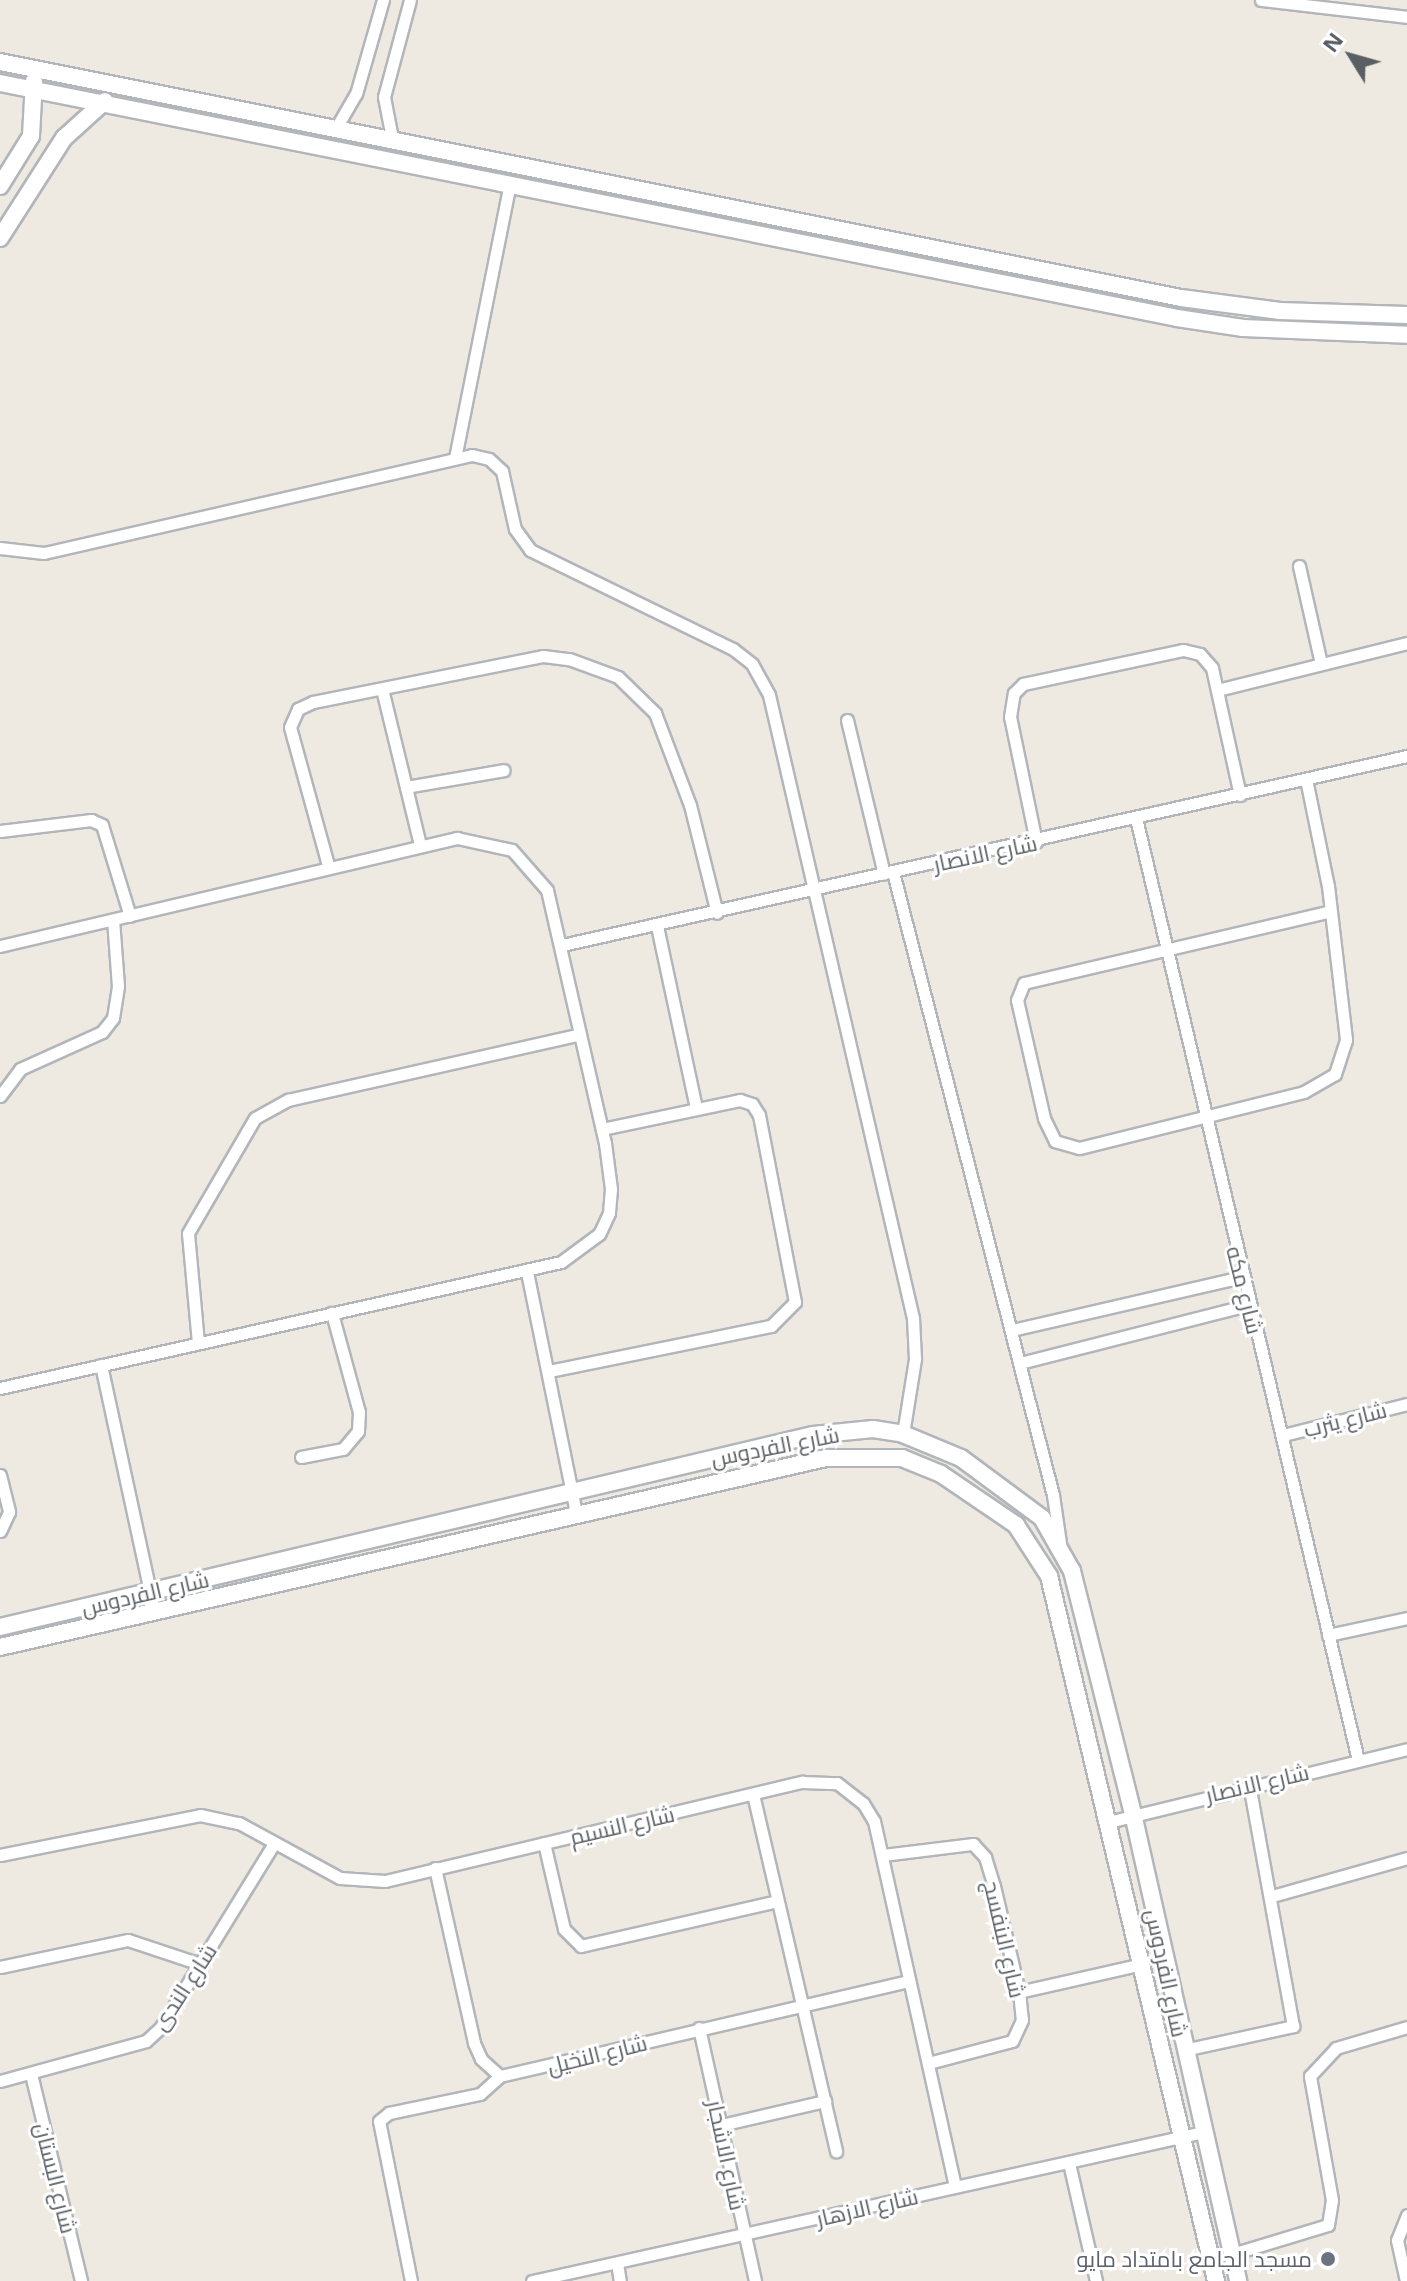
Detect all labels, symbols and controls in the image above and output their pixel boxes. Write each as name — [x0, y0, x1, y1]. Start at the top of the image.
north arrow — [1311, 16, 1391, 96]
text: N — [1314, 25, 1349, 58]
street label: شارع الانصار — [931, 829, 1039, 877]
street label: شارع مكه — [1221, 1243, 1269, 1337]
street label: شارع يثرب — [1301, 1396, 1389, 1442]
street label: شارع الفردوس — [709, 1421, 841, 1471]
street label: شارع الفردوس — [79, 1565, 211, 1621]
street label: شارع الانصار — [1203, 1758, 1311, 1808]
street label: شارع النسيم — [567, 1800, 677, 1850]
street label: شارع البنفسج — [979, 1878, 1031, 2000]
street label: شارع الفردوس — [1141, 1907, 1193, 2039]
street label: شارع الندى — [146, 1939, 222, 2035]
street label: شارع النخيل — [544, 2029, 650, 2079]
street label: شارع الاشجار — [702, 2097, 752, 2213]
street label: شارع البستان — [29, 2120, 83, 2236]
street label: شارع الازهار — [813, 2182, 921, 2232]
place label: مسجد الجامع بامتداد مايو — [1077, 2246, 1312, 2272]
marker: مسجد الجامع بامتداد مايو — [1319, 2250, 1337, 2268]

